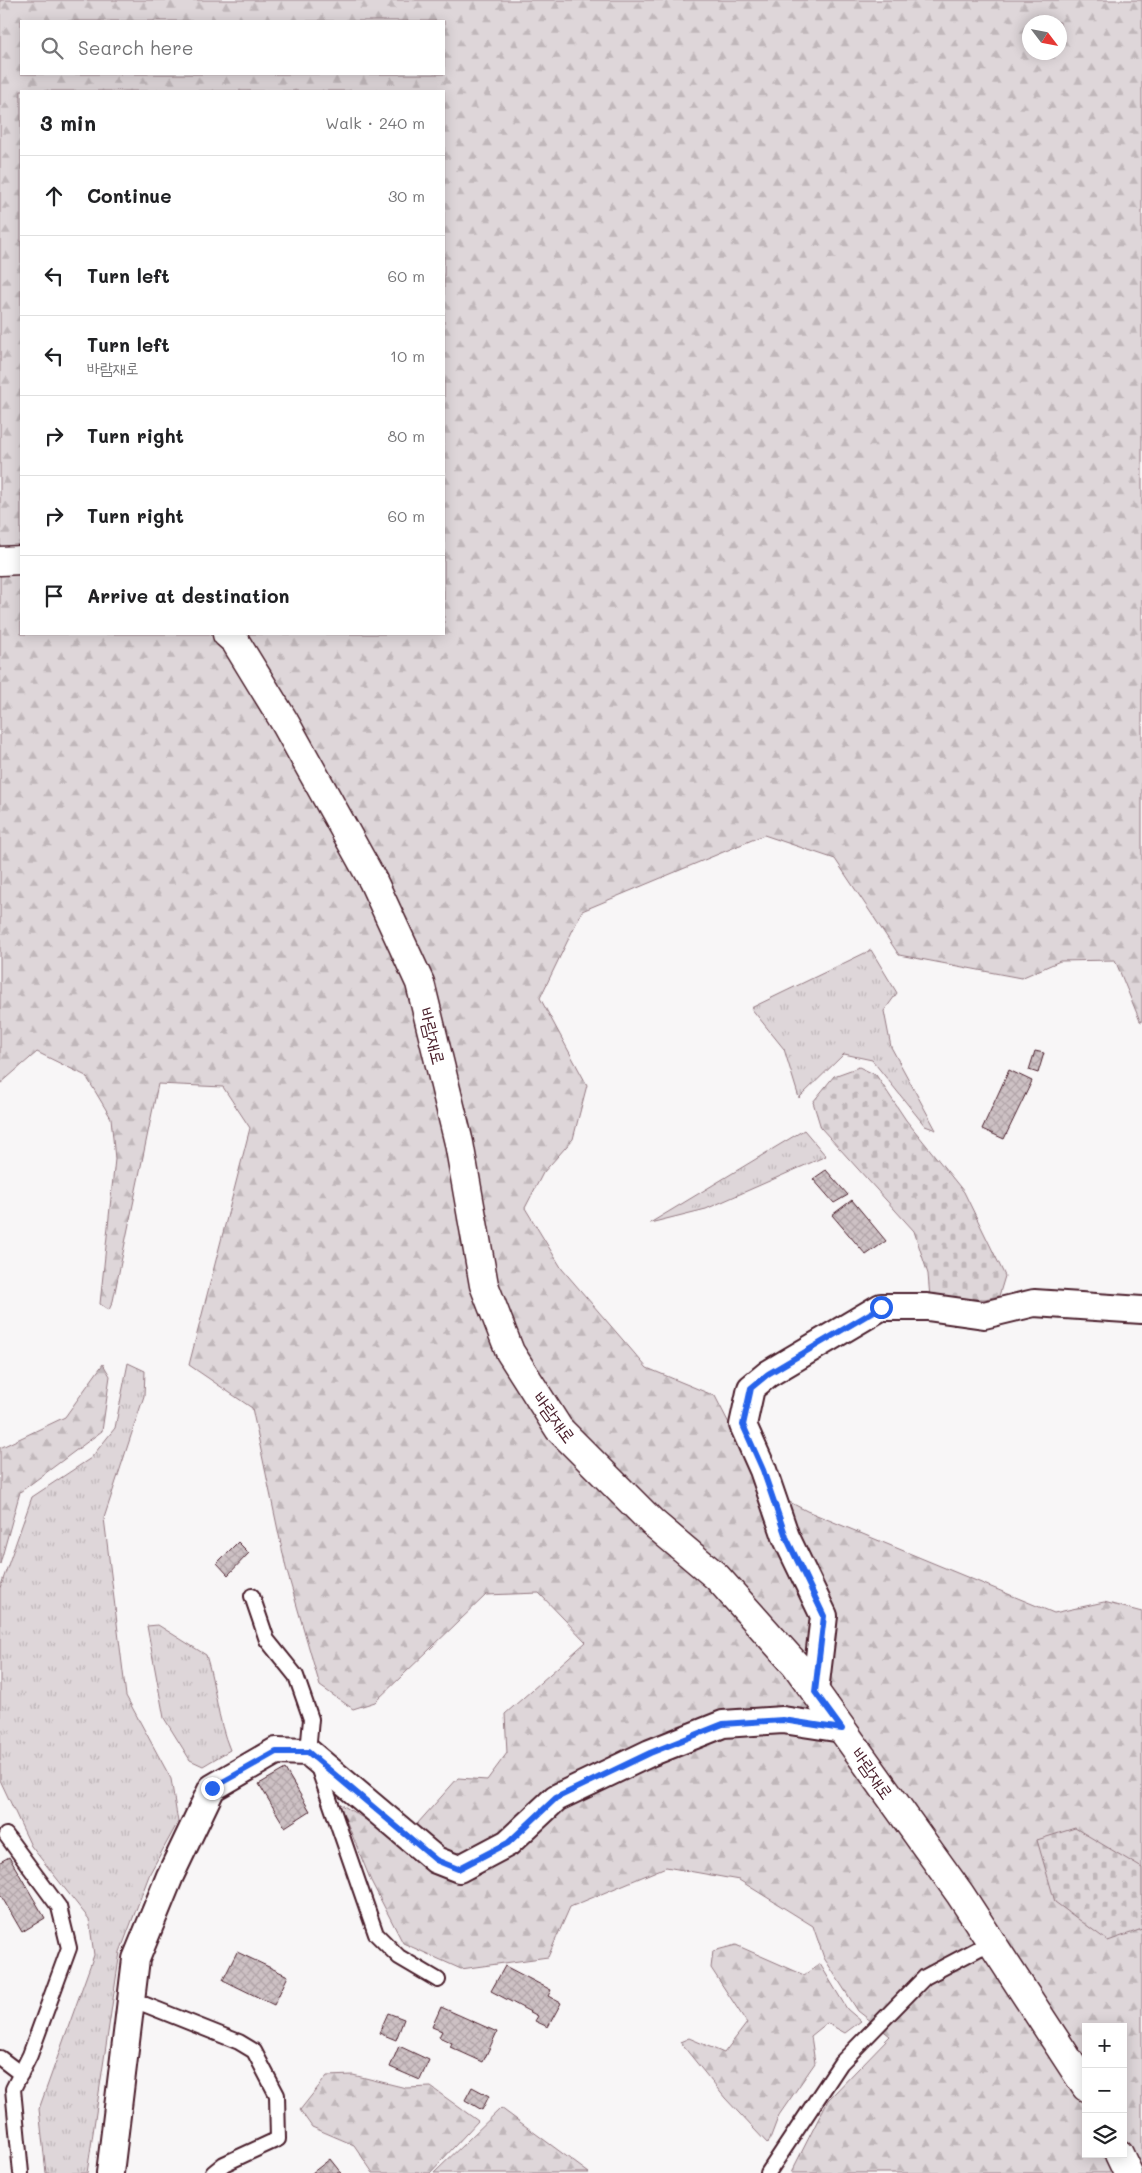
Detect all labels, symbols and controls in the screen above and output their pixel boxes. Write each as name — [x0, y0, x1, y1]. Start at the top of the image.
north arrow — [1022, 15, 1067, 60]
search box — [20, 20, 445, 75]
icon: search — [38, 34, 66, 62]
text: Search here — [78, 35, 194, 60]
text: 3 min — [40, 109, 96, 136]
text: Walk · 240 m — [325, 112, 425, 133]
icon: ahead — [40, 182, 68, 210]
text: Continue — [87, 183, 172, 208]
text: 30 m — [388, 185, 425, 206]
icon: left — [40, 262, 68, 290]
text: Turn left — [87, 263, 170, 288]
text: 60 m — [388, 265, 425, 286]
text: Turn left — [87, 332, 170, 357]
icon: left — [40, 342, 68, 370]
text: 10 m — [390, 345, 425, 366]
text: 바람재로 — [87, 357, 139, 378]
icon: right — [40, 422, 68, 450]
text: Turn right — [87, 423, 184, 448]
text: 80 m — [388, 425, 425, 446]
icon: right — [40, 502, 68, 530]
text: Turn right — [87, 503, 184, 528]
text: 60 m — [388, 505, 425, 526]
icon: arrive — [40, 582, 68, 610]
text: Arrive at destination — [87, 583, 290, 608]
street label: 바람재로 — [414, 1005, 452, 1067]
route start — [870, 1296, 893, 1319]
street label: 바람재로 — [528, 1387, 582, 1447]
street label: 바람재로 — [847, 1742, 899, 1804]
route end — [201, 1777, 224, 1800]
map controls — [1082, 2023, 1127, 2158]
button: + — [1082, 2023, 1127, 2068]
button: − — [1082, 2068, 1127, 2113]
button: layers — [1082, 2113, 1127, 2158]

